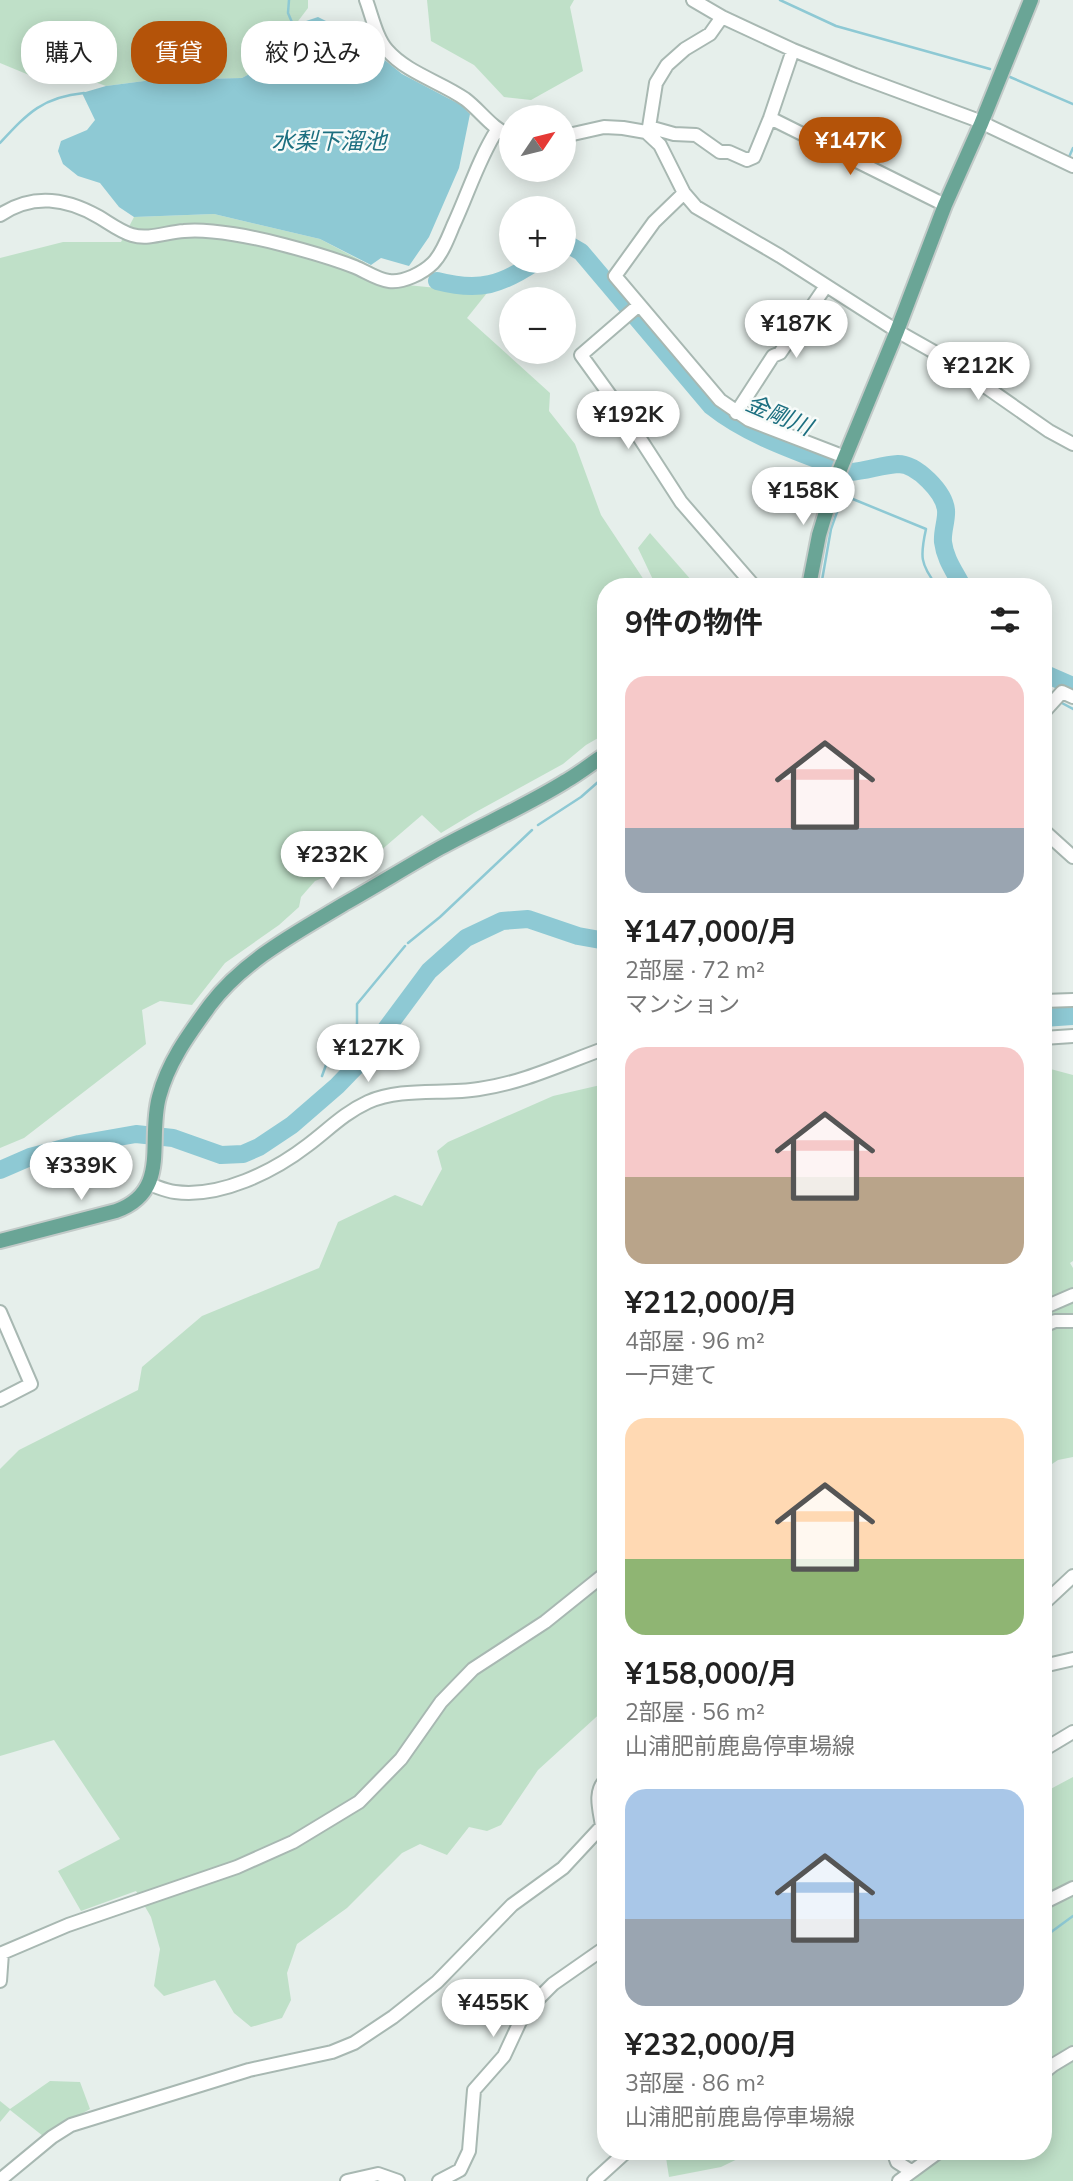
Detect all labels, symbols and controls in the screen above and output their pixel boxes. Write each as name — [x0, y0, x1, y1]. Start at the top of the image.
chip: 購入 — [21, 21, 117, 84]
chip: 賃貸 — [131, 21, 227, 84]
chip: 絞り込み — [241, 21, 385, 84]
north arrow — [499, 105, 576, 182]
map controls — [499, 105, 576, 364]
pin: ¥147K — [801, 118, 899, 177]
text: ¥147K — [815, 125, 885, 154]
water label: 水梨下溜池 — [272, 126, 389, 155]
button: + — [499, 196, 576, 273]
button: − — [499, 287, 576, 364]
pin: ¥187K — [747, 300, 845, 360]
text: ¥187K — [761, 308, 831, 337]
pin: ¥212K — [929, 342, 1027, 402]
text: ¥212K — [943, 350, 1013, 379]
water label: 金剛川 — [742, 388, 819, 443]
pin: ¥192K — [579, 392, 677, 451]
text: ¥192K — [593, 399, 663, 428]
pin: ¥158K — [754, 468, 852, 527]
text: ¥158K — [768, 475, 838, 504]
icon: filters — [986, 601, 1024, 639]
text: 9件の物件 — [625, 603, 763, 641]
icon: home — [762, 722, 888, 848]
pin: ¥232K — [283, 832, 381, 891]
text: ¥232K — [297, 839, 367, 868]
text: ¥147,000/月 — [625, 912, 798, 950]
text: 2部屋 · 72 m² — [625, 955, 765, 984]
text: マンション — [625, 989, 740, 1018]
pin: ¥127K — [319, 1024, 417, 1084]
text: ¥127K — [333, 1032, 403, 1061]
icon: home — [762, 1093, 888, 1219]
pin: ¥339K — [32, 1142, 130, 1202]
text: ¥339K — [46, 1150, 116, 1179]
text: ¥212,000/月 — [625, 1283, 798, 1321]
text: 4部屋 · 96 m² — [625, 1326, 765, 1355]
text: 一戸建て — [625, 1360, 717, 1389]
icon: home — [762, 1464, 888, 1590]
text: ¥158,000/月 — [625, 1654, 798, 1692]
text: 2部屋 · 56 m² — [625, 1697, 765, 1726]
text: 山浦肥前鹿島停車場線 — [625, 1731, 855, 1760]
icon: home — [762, 1835, 888, 1961]
pin: ¥455K — [444, 1980, 542, 2039]
text: ¥455K — [458, 1987, 528, 2016]
text: ¥232,000/月 — [625, 2025, 798, 2063]
text: 3部屋 · 86 m² — [625, 2068, 765, 2097]
text: 山浦肥前鹿島停車場線 — [625, 2102, 855, 2131]

